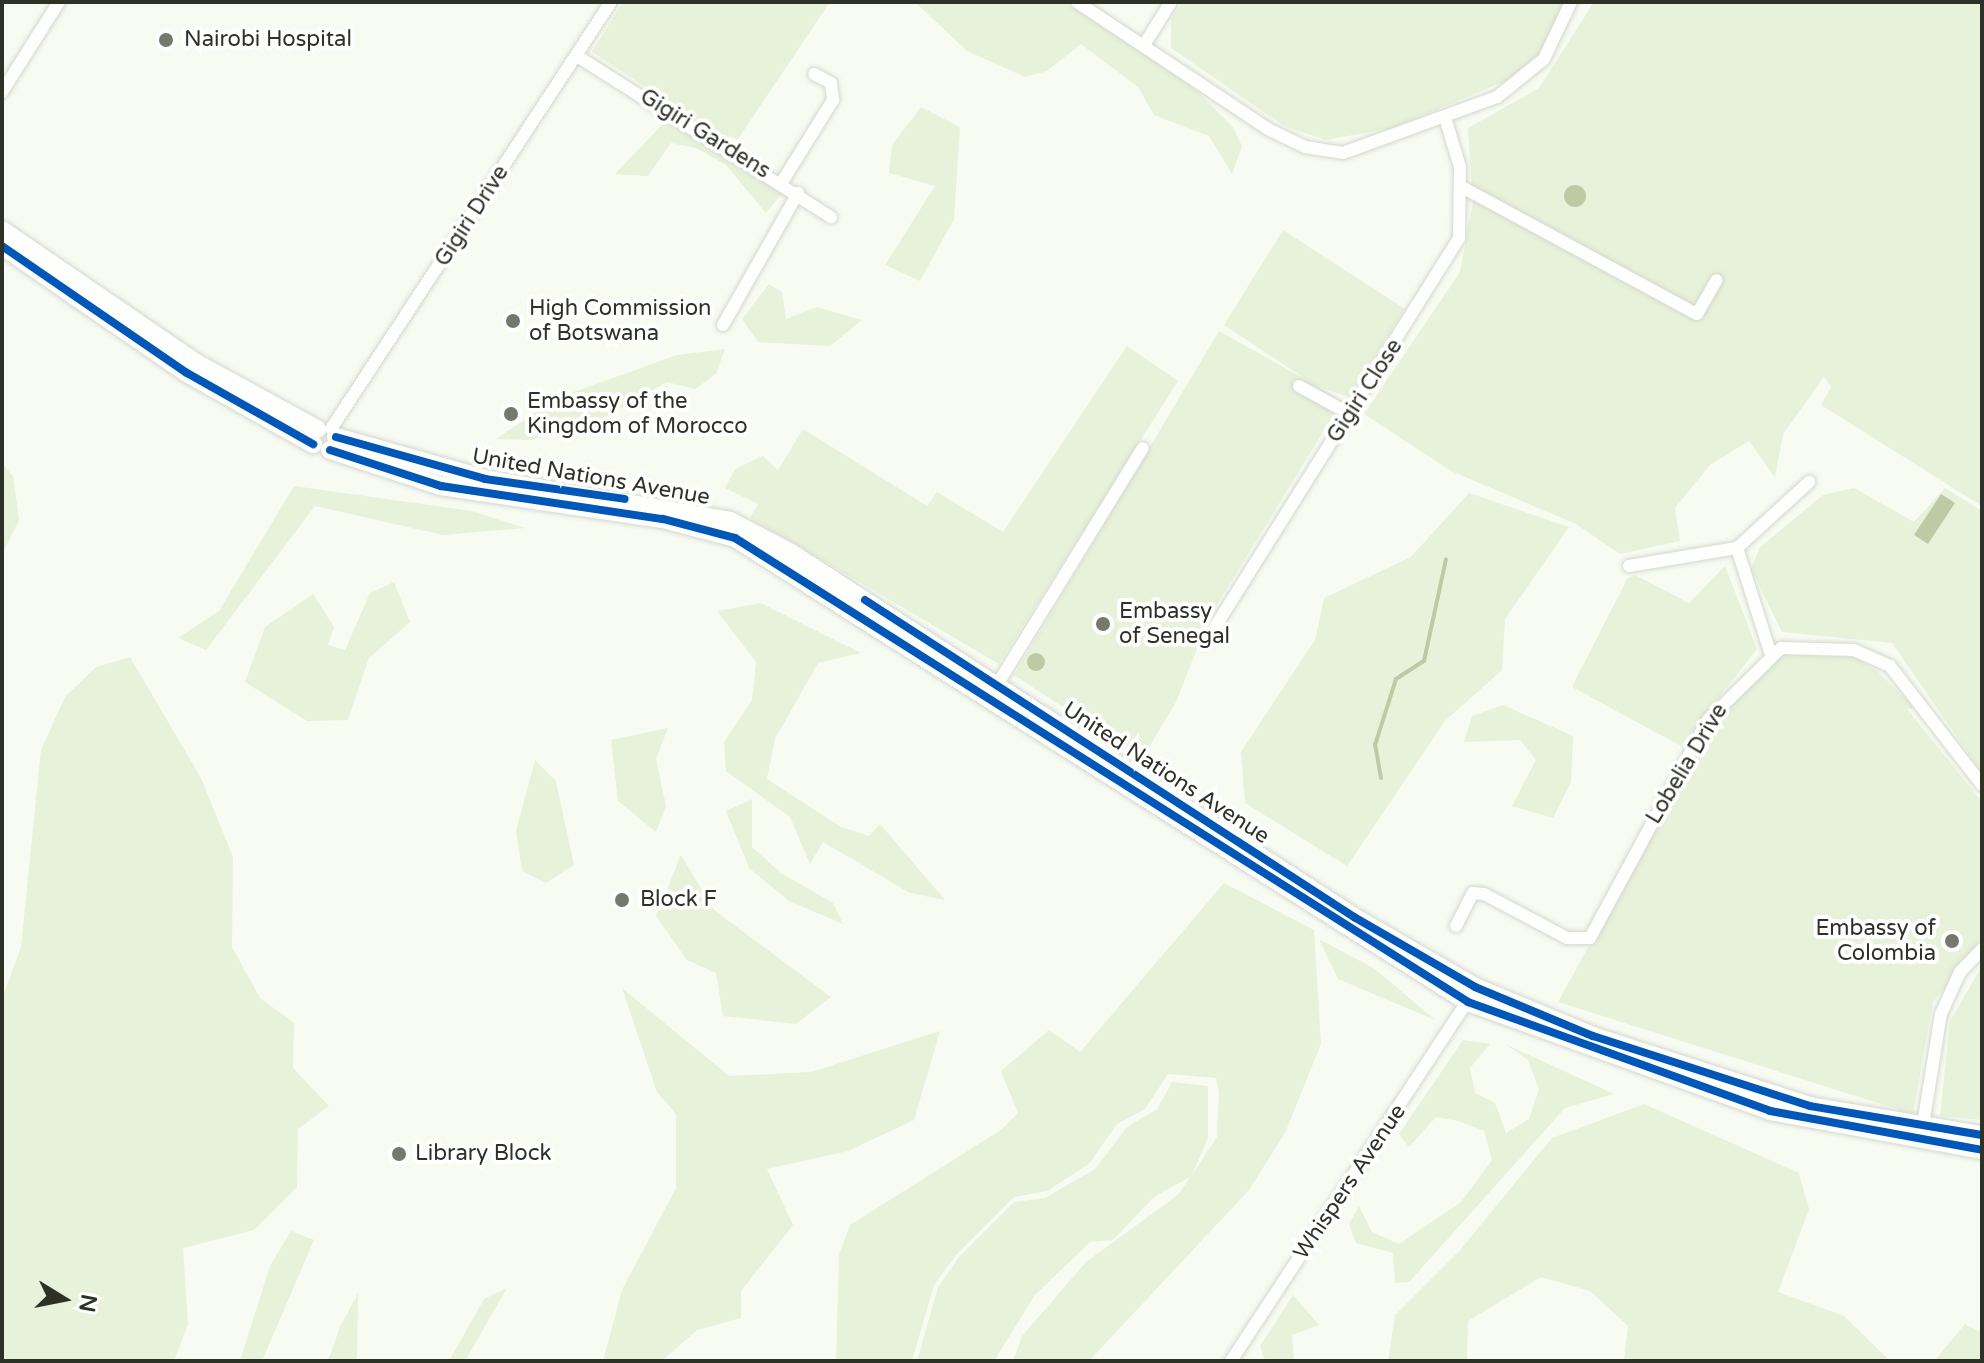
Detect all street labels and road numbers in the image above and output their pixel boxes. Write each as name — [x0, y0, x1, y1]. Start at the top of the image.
street label: Gigiri Gardens — [635, 83, 775, 185]
street label: Gigiri Drive — [430, 160, 514, 272]
street label: Gigiri Close — [1322, 334, 1408, 448]
street label: United Nations Avenue — [470, 443, 712, 511]
street label: United Nations Avenue — [1058, 696, 1274, 850]
street label: Lobelia Drive — [1641, 699, 1733, 829]
street label: Whispers Avenue — [1288, 1099, 1412, 1265]

